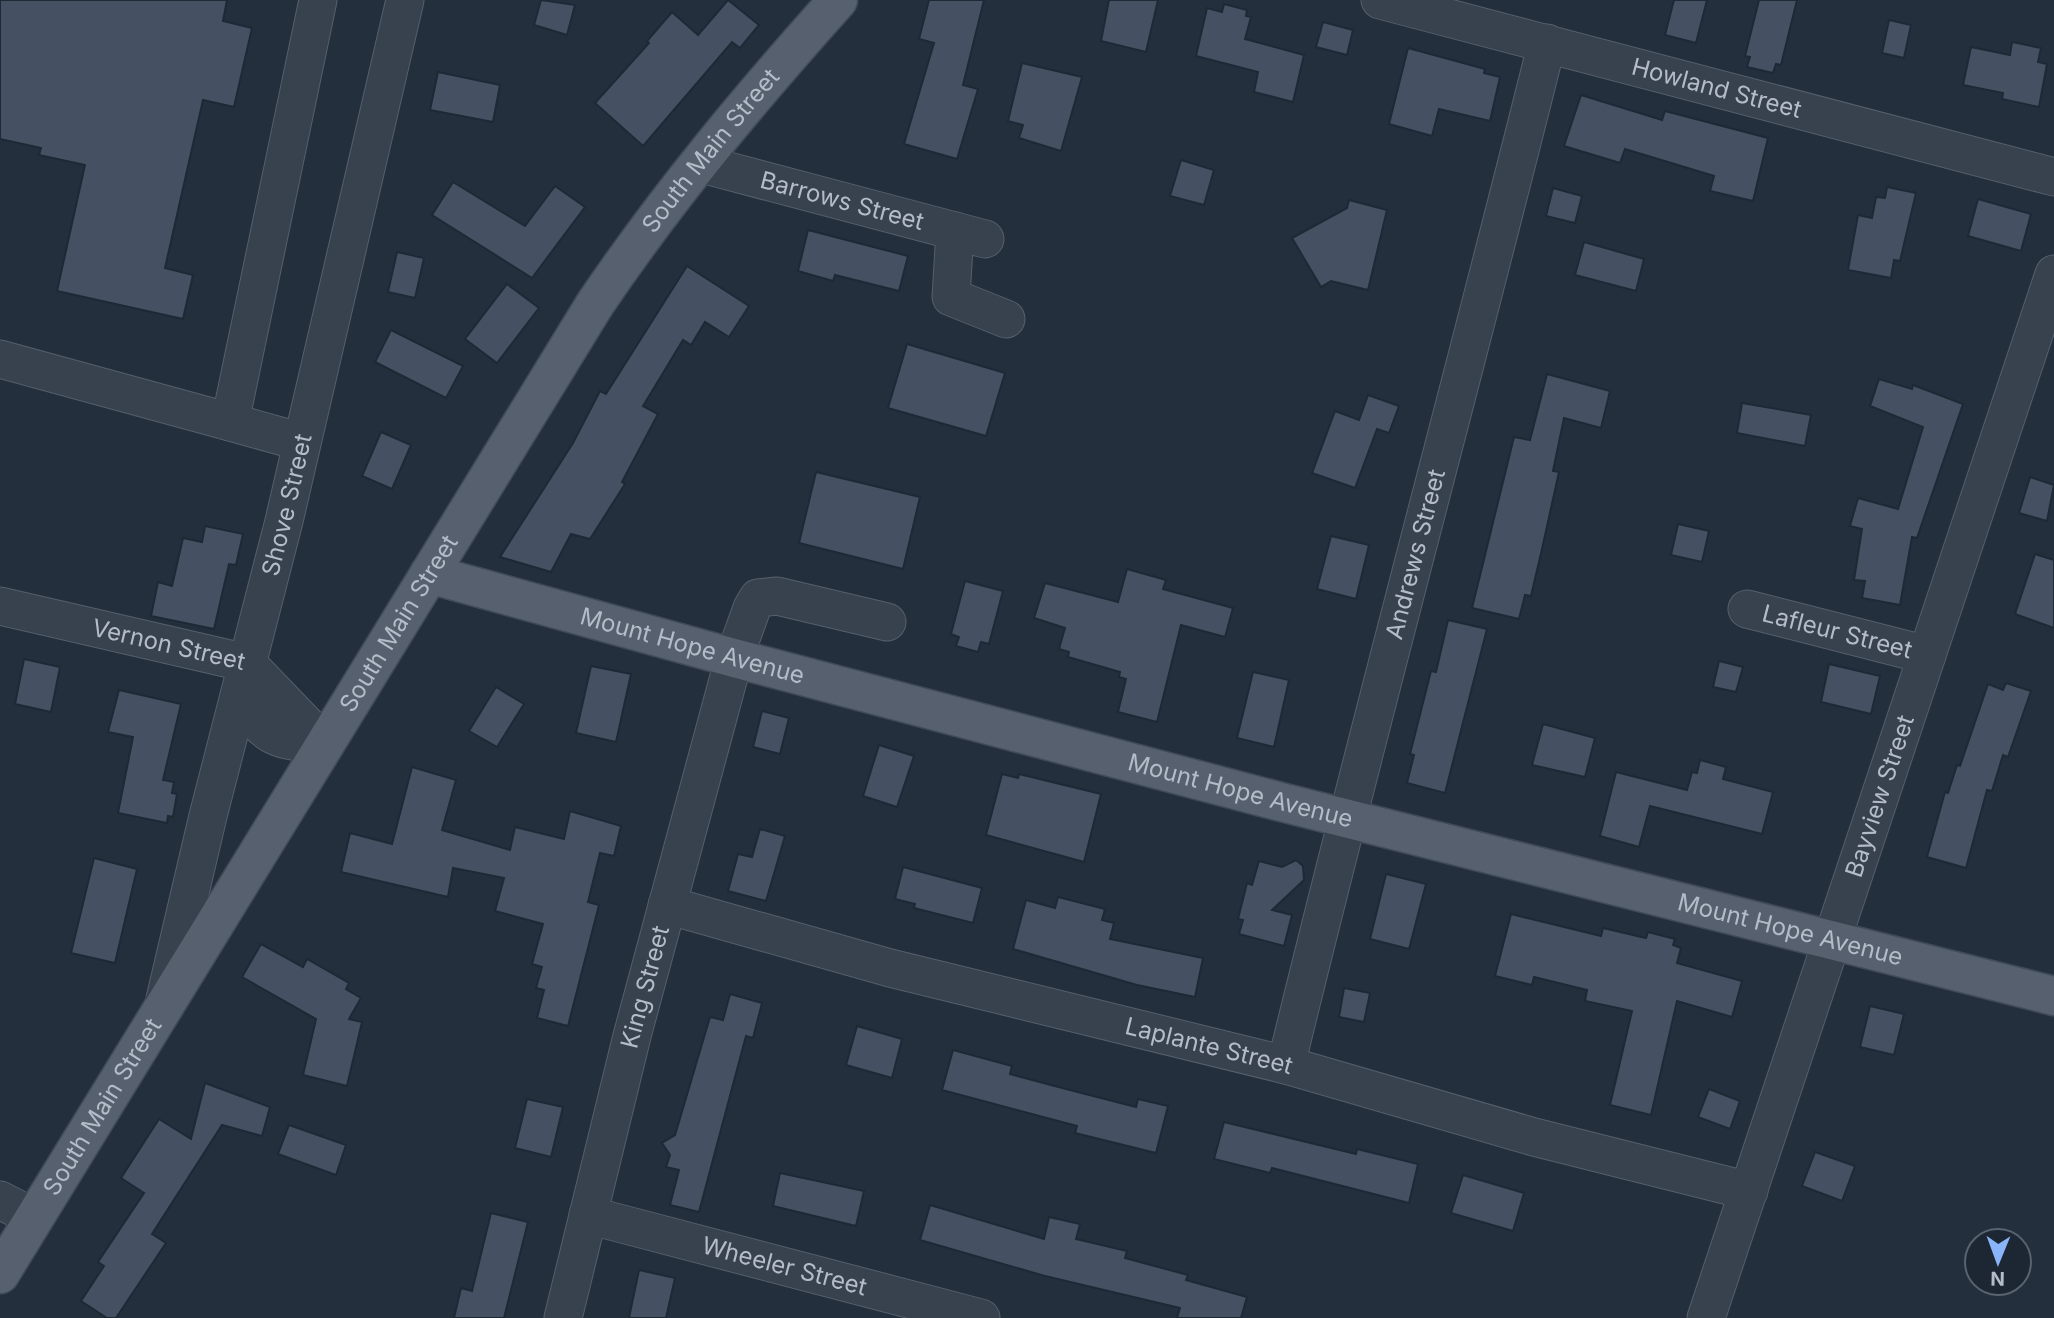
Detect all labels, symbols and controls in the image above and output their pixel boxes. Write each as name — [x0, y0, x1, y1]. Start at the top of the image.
street label: Howland Street — [1629, 52, 1805, 124]
street label: South Main Street — [636, 62, 785, 238]
street label: Barrows Street — [757, 165, 927, 236]
street label: Shove Street — [255, 431, 318, 579]
street label: Andrews Street — [1379, 466, 1451, 642]
street label: South Main Street — [333, 529, 464, 717]
street label: Lafleur Street — [1759, 598, 1915, 665]
street label: Mount Hope Avenue — [577, 601, 808, 690]
street label: Vernon Street — [89, 613, 248, 676]
street label: Bayview Street — [1839, 711, 1920, 881]
street label: Mount Hope Avenue — [1125, 747, 1356, 833]
street label: Mount Hope Avenue — [1675, 887, 1906, 972]
street label: King Street — [615, 922, 675, 1051]
street label: Laplante Street — [1122, 1011, 1296, 1080]
street label: South Main Street — [37, 1013, 167, 1201]
north arrow — [1963, 1227, 2033, 1297]
street label: Wheeler Street — [699, 1231, 870, 1301]
text: N — [1990, 1267, 2005, 1290]

